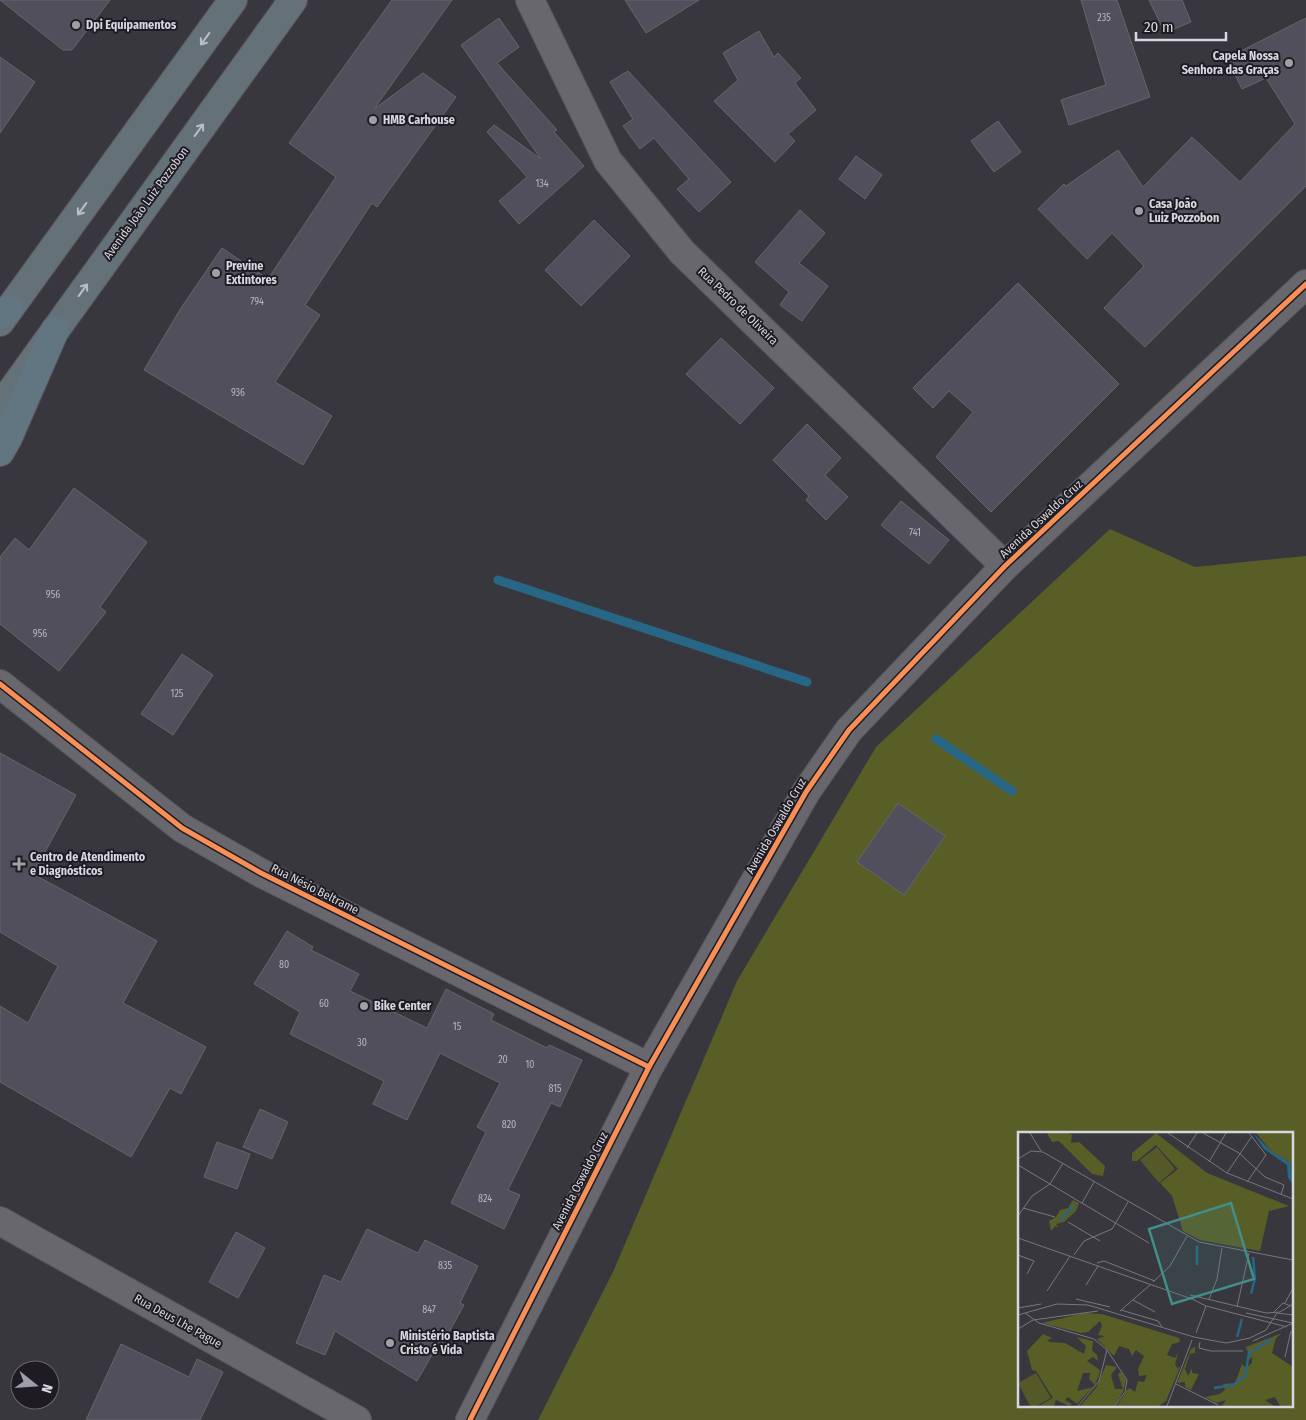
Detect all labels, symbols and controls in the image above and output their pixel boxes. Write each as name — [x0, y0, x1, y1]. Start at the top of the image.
scale bar — [1136, 10, 1226, 42]
house number: 235 — [1097, 12, 1111, 24]
place label: Dpi Equipamentos — [86, 18, 177, 32]
text: 20 m — [1144, 18, 1174, 36]
marker: Dpi Equipamentos — [70, 19, 82, 31]
one-way arrow — [199, 32, 210, 46]
place label: Capela Nossa Senhora das Graças — [1182, 49, 1280, 78]
marker: Capela Nossa Senhora das Graças — [1283, 57, 1295, 69]
place label: HMB Carhouse — [383, 113, 455, 127]
marker: HMB Carhouse — [367, 114, 379, 126]
one-way arrow — [194, 123, 204, 137]
street label: Avenida João Luiz Pozzobon — [101, 144, 191, 262]
house number: 134 — [535, 178, 549, 190]
place label: Casa João Luiz Pozzobon — [1149, 197, 1219, 225]
one-way arrow — [77, 202, 87, 216]
marker: Casa João Luiz Pozzobon — [1133, 205, 1145, 217]
place label: Previne Extintores — [226, 259, 277, 287]
street label: Rua Pedro de Oliveira — [695, 264, 781, 348]
marker: Previne Extintores — [210, 267, 222, 279]
one-way arrow — [78, 284, 88, 298]
house number: 794 — [250, 296, 264, 308]
house number: 936 — [231, 387, 245, 399]
street label: Avenida Oswaldo Cruz — [997, 477, 1085, 561]
house number: 741 — [909, 527, 921, 539]
house number: 956 — [46, 589, 60, 601]
house number: 956 — [33, 628, 47, 640]
house number: 125 — [171, 688, 184, 700]
street label: Avenida Oswaldo Cruz — [743, 776, 809, 876]
place label: Centro de Atendimento e Diagnósticos — [30, 850, 146, 878]
marker: Centro de Atendimento e Diagnósticos — [12, 857, 26, 871]
street label: Rua Nésio Beltrame — [269, 861, 361, 917]
house number: 80 — [279, 959, 289, 971]
house number: 60 — [319, 998, 329, 1010]
place label: Bike Center — [374, 999, 432, 1013]
marker: Bike Center — [358, 1000, 370, 1012]
house number: 15 — [453, 1021, 462, 1033]
house number: 30 — [357, 1037, 367, 1049]
house number: 20 — [498, 1054, 508, 1066]
house number: 10 — [525, 1059, 535, 1071]
house number: 815 — [548, 1083, 562, 1095]
house number: 820 — [502, 1119, 516, 1131]
street label: Avenida Oswaldo Cruz — [549, 1130, 611, 1232]
inset map — [1018, 1132, 1294, 1408]
house number: 824 — [478, 1193, 492, 1205]
house number: 835 — [438, 1260, 452, 1272]
street label: Rua Deus Lhe Pague — [132, 1291, 224, 1351]
house number: 847 — [422, 1304, 436, 1316]
place label: Ministério Baptista Cristo é Vida — [400, 1329, 495, 1357]
marker: Ministério Baptista Cristo é Vida — [384, 1337, 396, 1349]
north arrow — [10, 1360, 60, 1410]
text: N — [38, 1382, 56, 1395]

